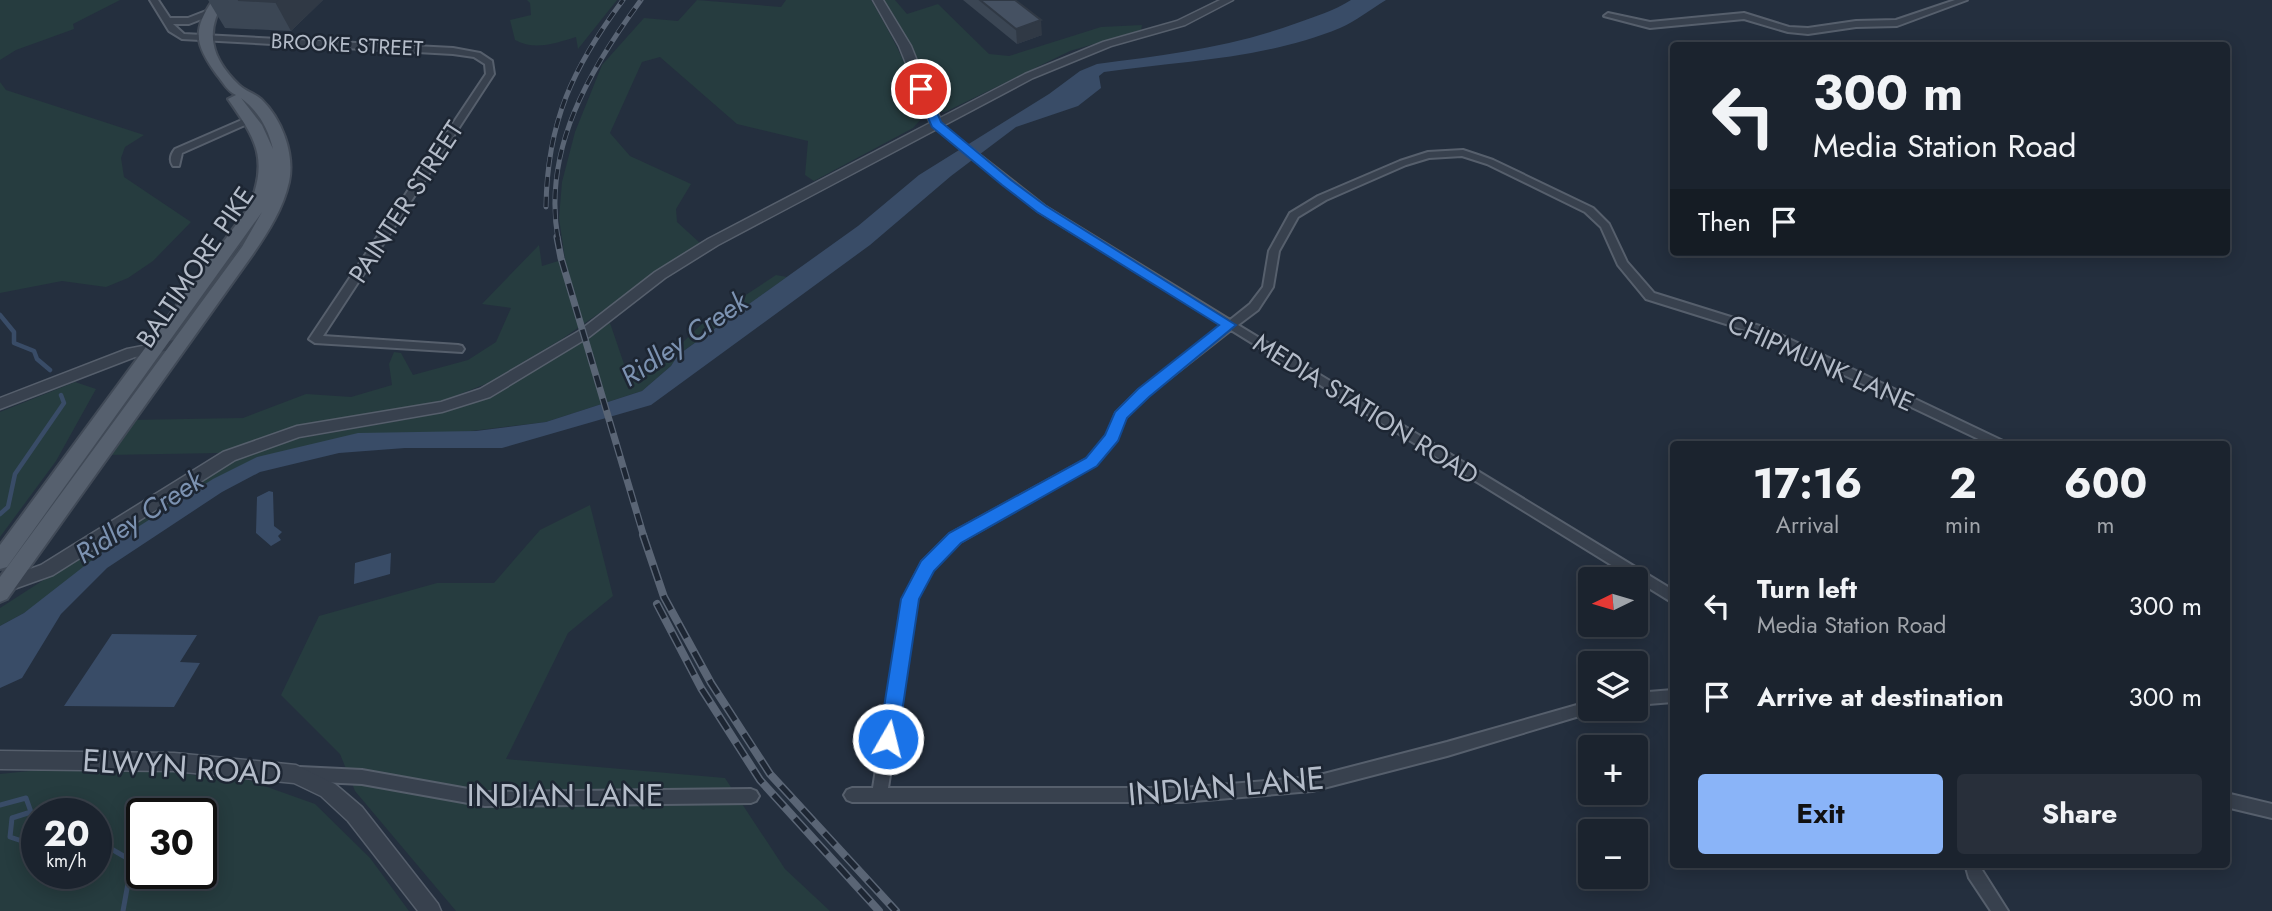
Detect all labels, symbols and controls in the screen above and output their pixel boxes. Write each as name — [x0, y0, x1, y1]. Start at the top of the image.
street label: BROOKE STREET — [270, 26, 424, 64]
text: 300 m — [1813, 58, 1963, 128]
pin — [891, 59, 951, 119]
icon: arrive — [902, 70, 940, 108]
icon: left — [1698, 70, 1789, 161]
street label: PAINTER STREET — [339, 113, 473, 291]
text: Media Station Road — [1813, 123, 2076, 169]
street label: BALTIMORE PIKE — [127, 179, 263, 355]
text: Then — [1698, 203, 1751, 241]
icon: arrive — [1765, 203, 1803, 241]
water label: Ridley Creek — [612, 281, 757, 397]
street label: CHIPMUNK LANE — [1721, 305, 1921, 421]
street label: MEDIA STATION ROAD — [1246, 324, 1486, 494]
text: 17:16 — [1753, 453, 1862, 514]
text: 2 — [1949, 453, 1977, 514]
text: 600 — [2064, 453, 2147, 514]
water label: Ridley Creek — [67, 460, 212, 574]
text: Arrival — [1776, 508, 1839, 542]
text: min — [1945, 508, 1981, 542]
text: m — [2097, 508, 2114, 542]
north arrow — [1578, 567, 1648, 637]
map controls — [1578, 567, 1648, 889]
text: Turn left — [1757, 570, 1857, 608]
icon: left — [1698, 587, 1736, 625]
text: 300 m — [2129, 587, 2202, 625]
text: Media Station Road — [1757, 608, 1946, 642]
button: layers — [1578, 651, 1648, 721]
icon: arrive — [1698, 678, 1736, 716]
text: Arrive at destination — [1757, 678, 2004, 716]
text: 300 m — [2129, 678, 2202, 716]
position arrow — [851, 702, 925, 776]
button: + — [1578, 735, 1648, 805]
street label: ELWYN ROAD — [81, 737, 283, 797]
street label: INDIAN LANE — [1126, 755, 1326, 817]
street label: INDIAN LANE — [467, 772, 663, 818]
button: Exit — [1698, 774, 1943, 854]
button: Share — [1957, 774, 2202, 854]
speed limit sign: 30 — [126, 798, 217, 889]
text: 20 — [43, 809, 90, 859]
button: − — [1578, 819, 1648, 889]
text: km/h — [46, 848, 87, 874]

